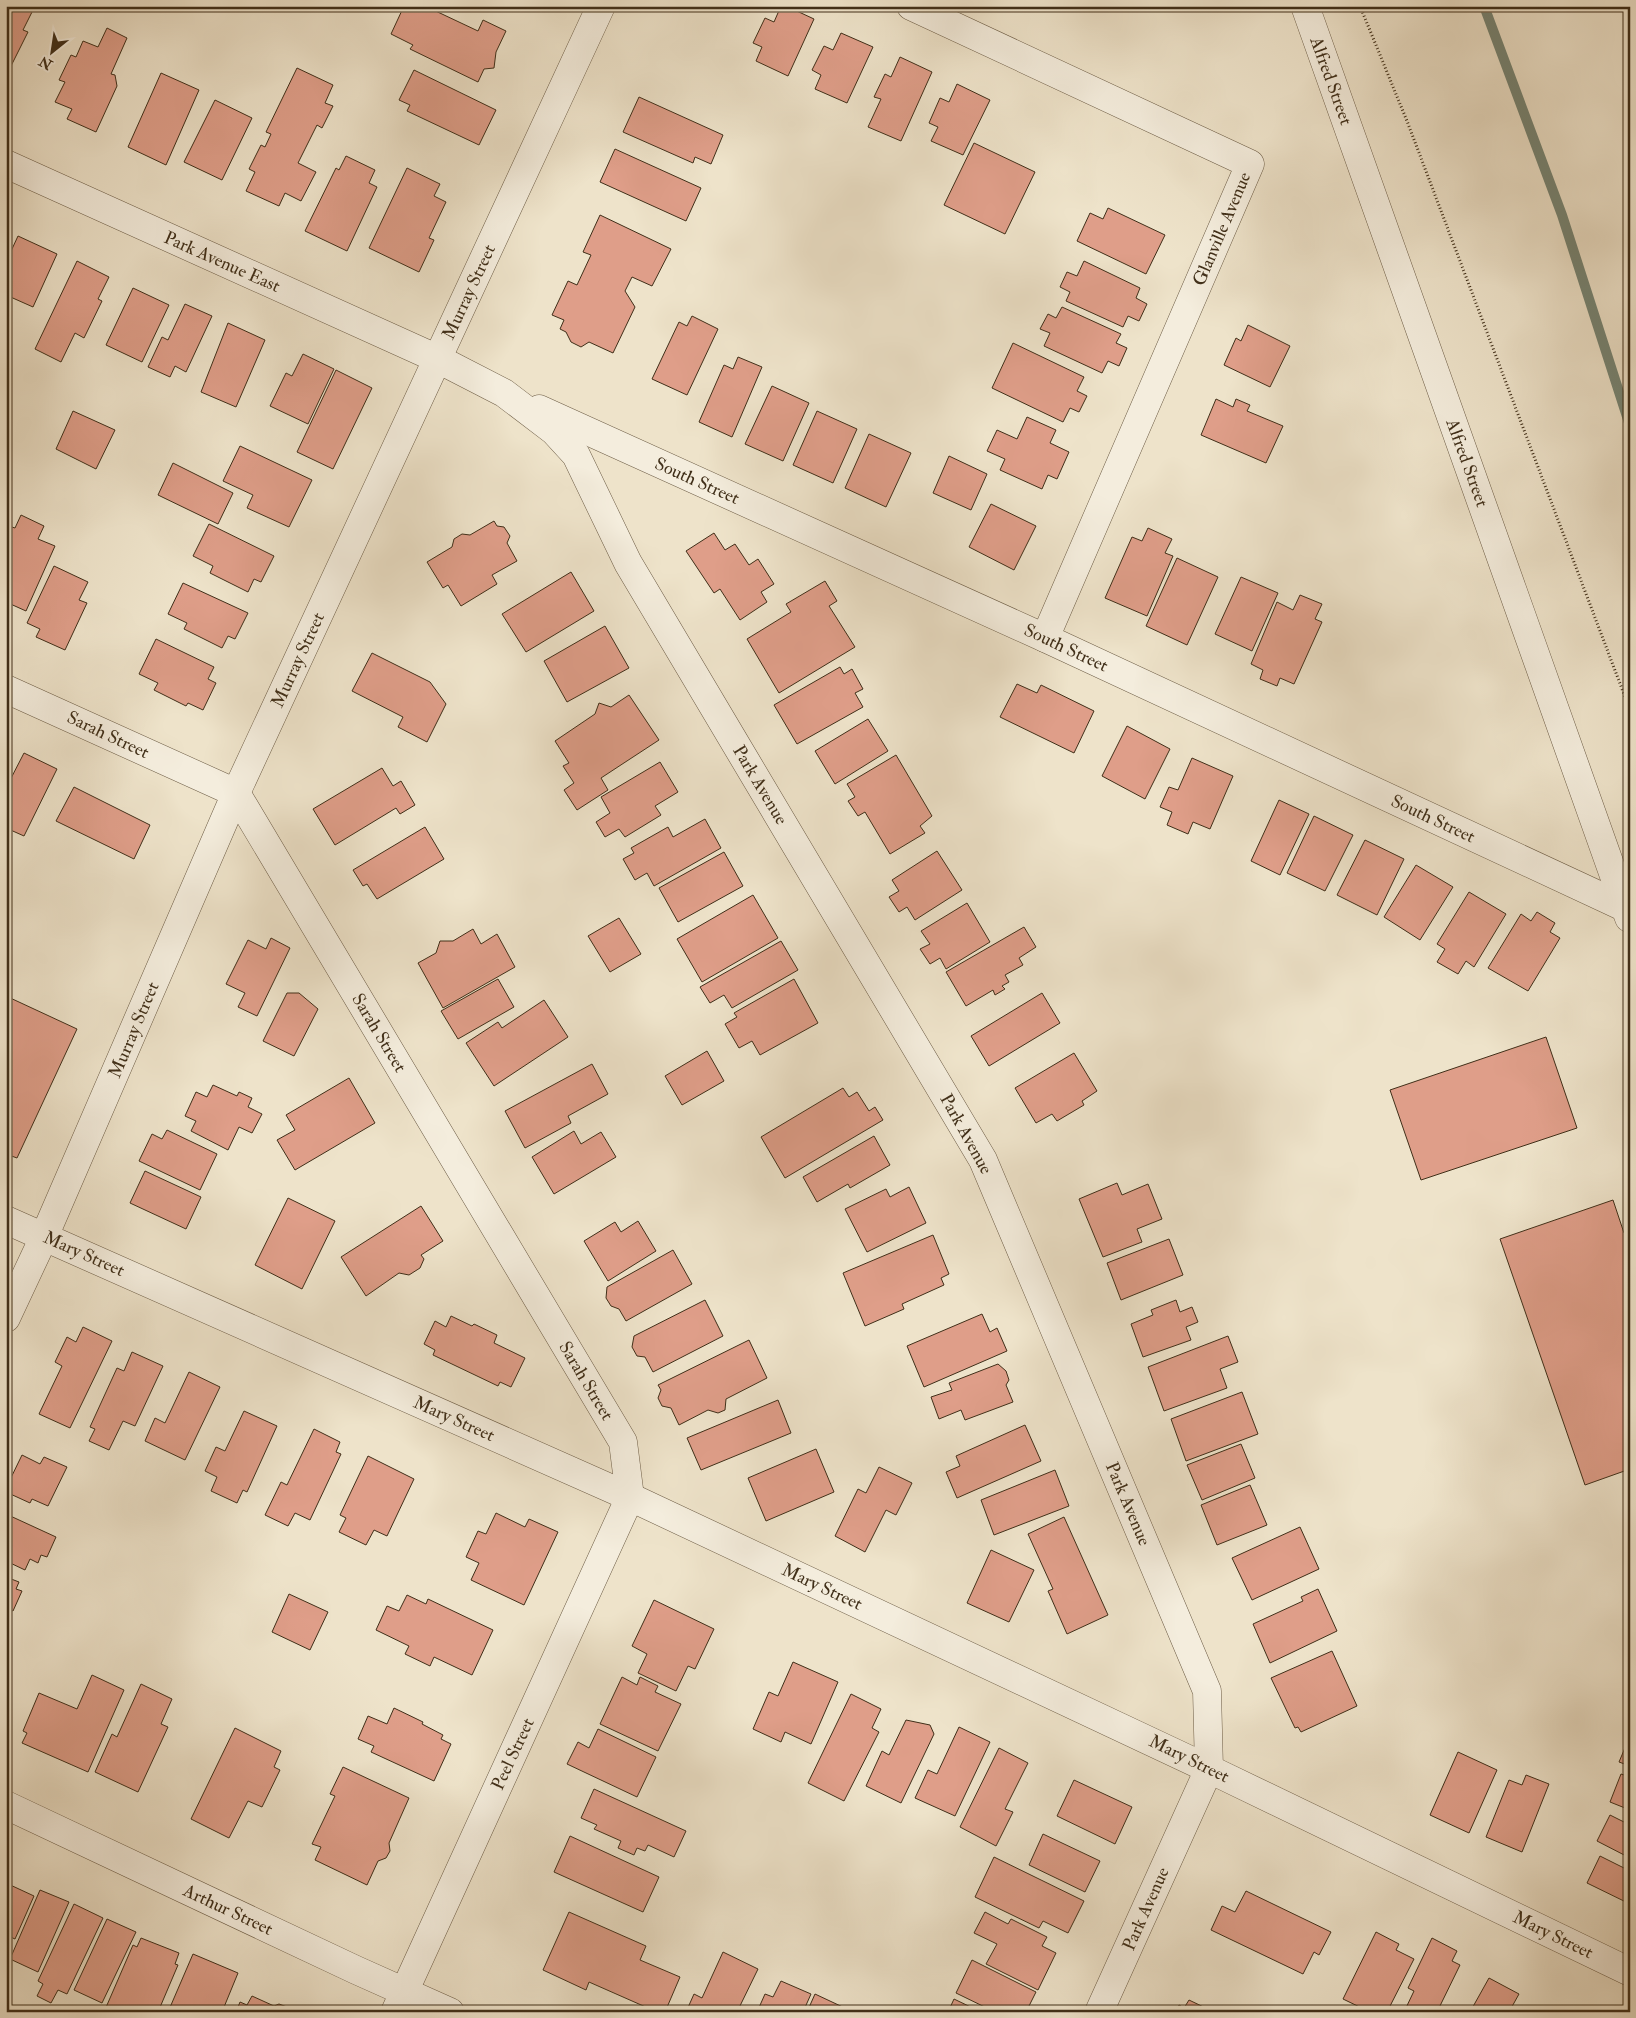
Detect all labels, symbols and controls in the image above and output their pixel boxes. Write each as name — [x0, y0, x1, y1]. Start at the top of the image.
north arrow — [28, 28, 78, 78]
street label: Alfred Street — [1304, 33, 1358, 128]
text: N — [36, 52, 56, 74]
street label: Glanville Avenue — [1188, 168, 1256, 289]
street label: Park Avenue East — [160, 226, 284, 298]
street label: Murray Street — [437, 241, 501, 343]
street label: Alfred Street — [1440, 415, 1494, 510]
street label: South Street — [651, 452, 743, 510]
street label: Murray Street — [266, 609, 330, 711]
street label: South Street — [1020, 618, 1112, 678]
street label: Sarah Street — [63, 706, 153, 764]
street label: Park Avenue — [727, 741, 793, 829]
street label: South Street — [1387, 789, 1479, 849]
street label: Murray Street — [103, 978, 165, 1082]
street label: Sarah Street — [346, 989, 412, 1077]
street label: Park Avenue — [934, 1090, 998, 1179]
street label: Mary Street — [40, 1226, 128, 1282]
street label: Sarah Street — [553, 1337, 619, 1425]
street label: Mary Street — [410, 1391, 498, 1447]
street label: Park Avenue — [1100, 1459, 1156, 1550]
street label: Mary Street — [778, 1558, 866, 1616]
street label: Peel Street — [486, 1714, 540, 1794]
street label: Mary Street — [1145, 1730, 1233, 1788]
street label: Park Avenue — [1117, 1863, 1175, 1954]
street label: Arthur Street — [179, 1879, 277, 1941]
street label: Mary Street — [1509, 1906, 1597, 1964]

